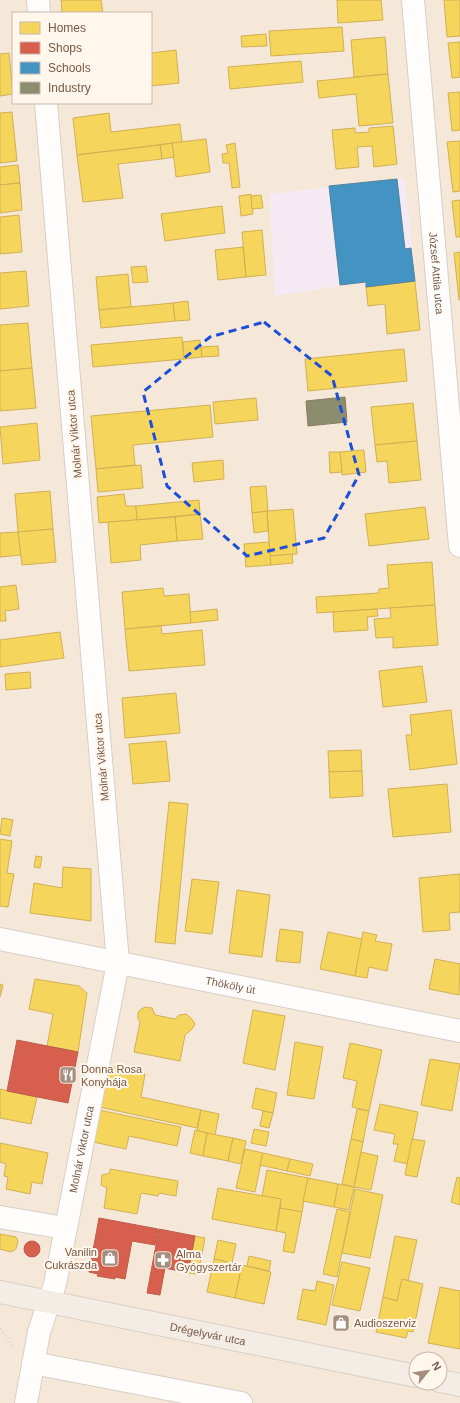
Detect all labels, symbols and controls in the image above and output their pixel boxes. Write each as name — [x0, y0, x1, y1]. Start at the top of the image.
legend — [12, 12, 152, 104]
text: Homes — [48, 21, 86, 35]
text: Shops — [48, 41, 82, 55]
text: Schools — [48, 61, 91, 75]
text: Industry — [48, 81, 91, 95]
street label: József Attila utca — [427, 231, 446, 316]
street label: Molnár Viktor utca — [64, 389, 84, 479]
street label: Molnár Viktor utca — [91, 712, 111, 802]
street label: Thököly út — [204, 974, 257, 996]
place label: Donna Rosa Konyhája — [81, 1063, 143, 1088]
restaurant icon: Donna Rosa Konyhája — [58, 1065, 78, 1085]
street label: Molnár Viktor utca — [67, 1104, 96, 1194]
place label: Vanilin Cukrászda — [44, 1246, 98, 1271]
shop icon: Vanilin Cukrászda — [100, 1248, 120, 1268]
place label: Alma Gyógyszertár — [176, 1248, 242, 1273]
pharmacy icon: Alma Gyógyszertár — [153, 1250, 173, 1270]
shop icon: Audioszerviz — [331, 1313, 351, 1333]
place label: Audioszerviz — [354, 1317, 416, 1329]
street label: Drégelyvár utca — [169, 1320, 248, 1348]
north arrow — [408, 1351, 448, 1391]
text: N — [429, 1360, 444, 1372]

